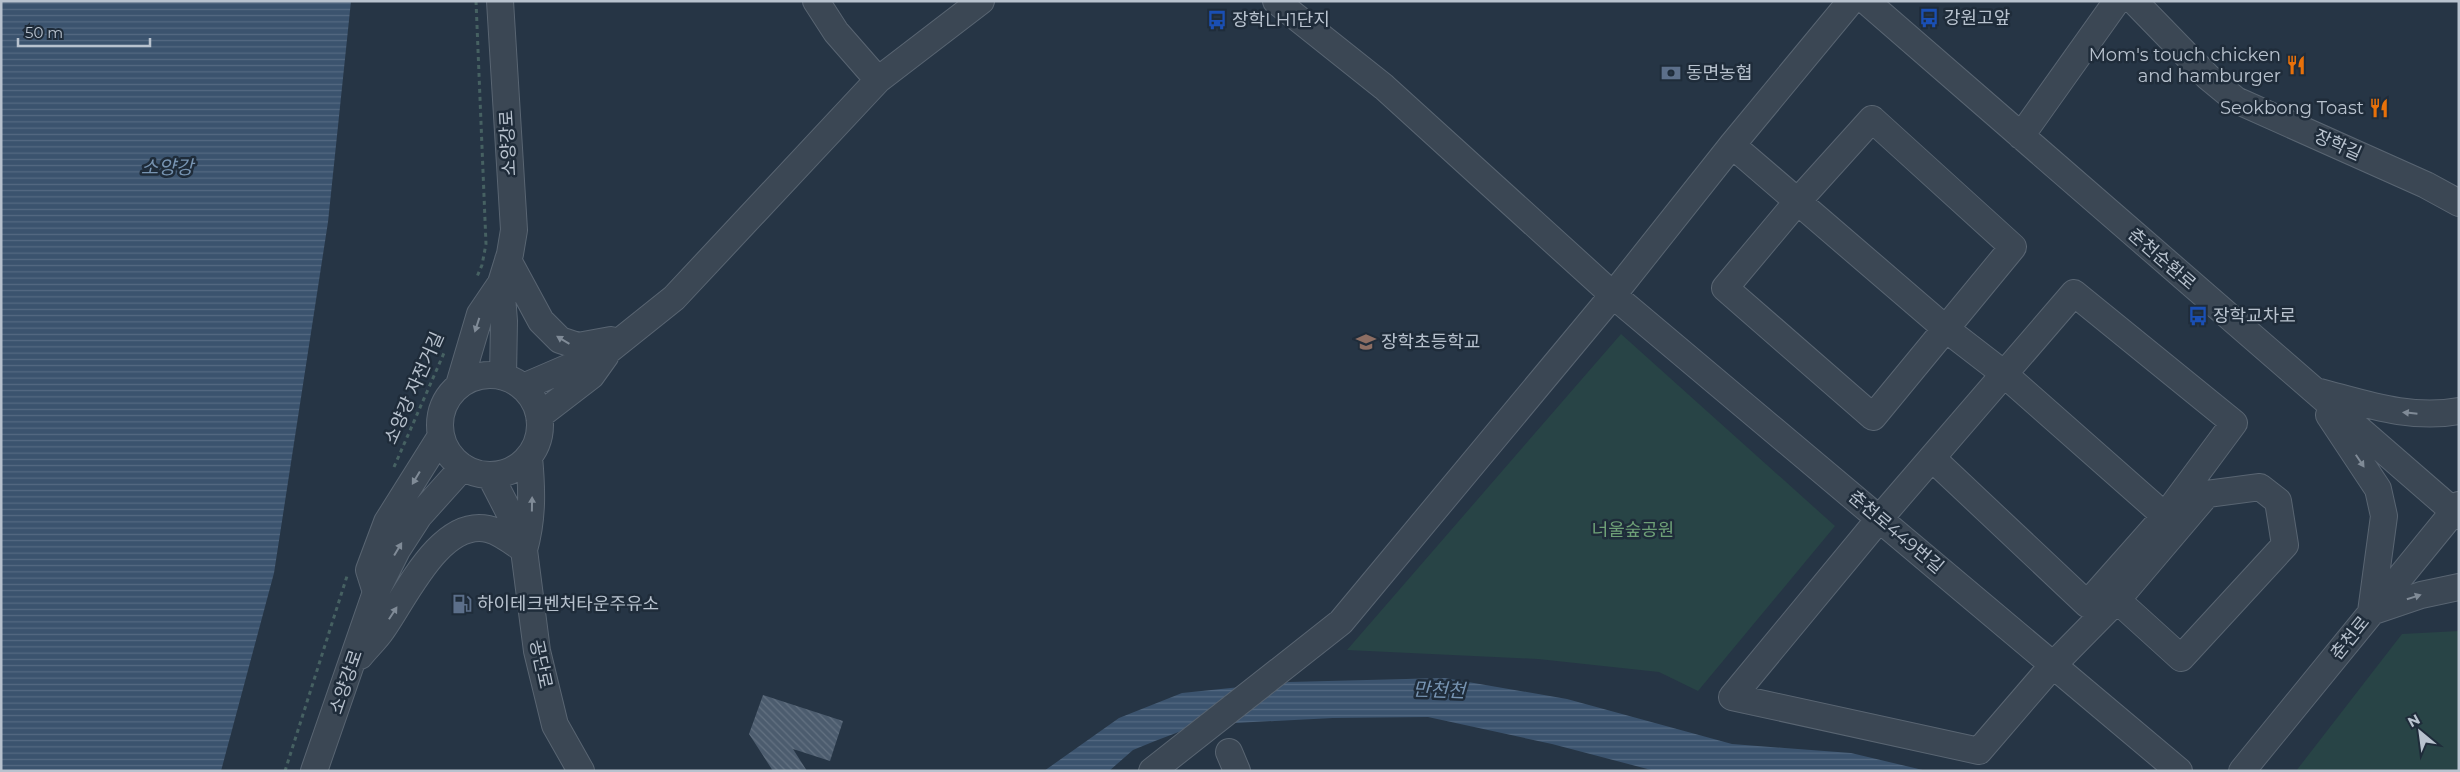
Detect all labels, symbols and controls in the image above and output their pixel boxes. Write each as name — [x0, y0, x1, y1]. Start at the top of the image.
bus stop icon: 강원고앞 — [1918, 7, 1940, 29]
place label: 강원고앞 — [1944, 7, 2010, 29]
bus stop icon: 장학LH1단지 — [1206, 9, 1228, 31]
place label: 장학LH1단지 — [1232, 9, 1330, 31]
scale bar — [18, 15, 150, 47]
text: 50 m — [25, 23, 63, 42]
place label: Mom's touch chicken and hamburger — [2089, 44, 2281, 87]
restaurant icon: Mom's touch chicken and hamburger — [2285, 54, 2307, 76]
bank icon: 동면농협 — [1660, 62, 1682, 84]
place label: 동면농협 — [1686, 62, 1752, 84]
place label: Seokbong Toast — [2220, 97, 2364, 119]
restaurant icon: Seokbong Toast — [2368, 97, 2390, 119]
street label: 소양강로 — [495, 109, 521, 177]
street label: 장학길 — [2311, 125, 2365, 165]
water label: 소양강 — [141, 156, 196, 179]
street label: 춘천순환로 — [2124, 224, 2200, 294]
bus stop icon: 장학교차로 — [2187, 305, 2209, 327]
place label: 장학교차로 — [2213, 305, 2296, 327]
one-way arrow — [473, 317, 480, 332]
street label: 소양강 자전거길 — [379, 328, 449, 448]
school or university icon: 장학초등학교 — [1355, 331, 1377, 353]
place label: 장학초등학교 — [1381, 331, 1480, 353]
one-way arrow — [556, 336, 569, 345]
one-way arrow — [2402, 409, 2418, 417]
one-way arrow — [2355, 454, 2364, 468]
one-way arrow — [411, 471, 420, 484]
street label: 춘천로449번길 — [1844, 486, 1948, 578]
one-way arrow — [528, 496, 536, 512]
park label: 너울숲공원 — [1592, 519, 1674, 541]
one-way arrow — [394, 542, 403, 555]
fuel station icon: 하이테크벤처타운주유소 — [451, 593, 473, 615]
place label: 하이테크벤처타운주유소 — [477, 593, 659, 615]
one-way arrow — [2407, 593, 2422, 600]
one-way arrow — [388, 606, 398, 620]
street label: 춘천로 — [2326, 612, 2374, 664]
street label: 공단로 — [525, 637, 557, 691]
street label: 소양강로 — [325, 647, 367, 717]
water label: 만천천 — [1412, 678, 1467, 702]
north arrow — [2395, 707, 2445, 757]
text: N — [2404, 710, 2423, 731]

